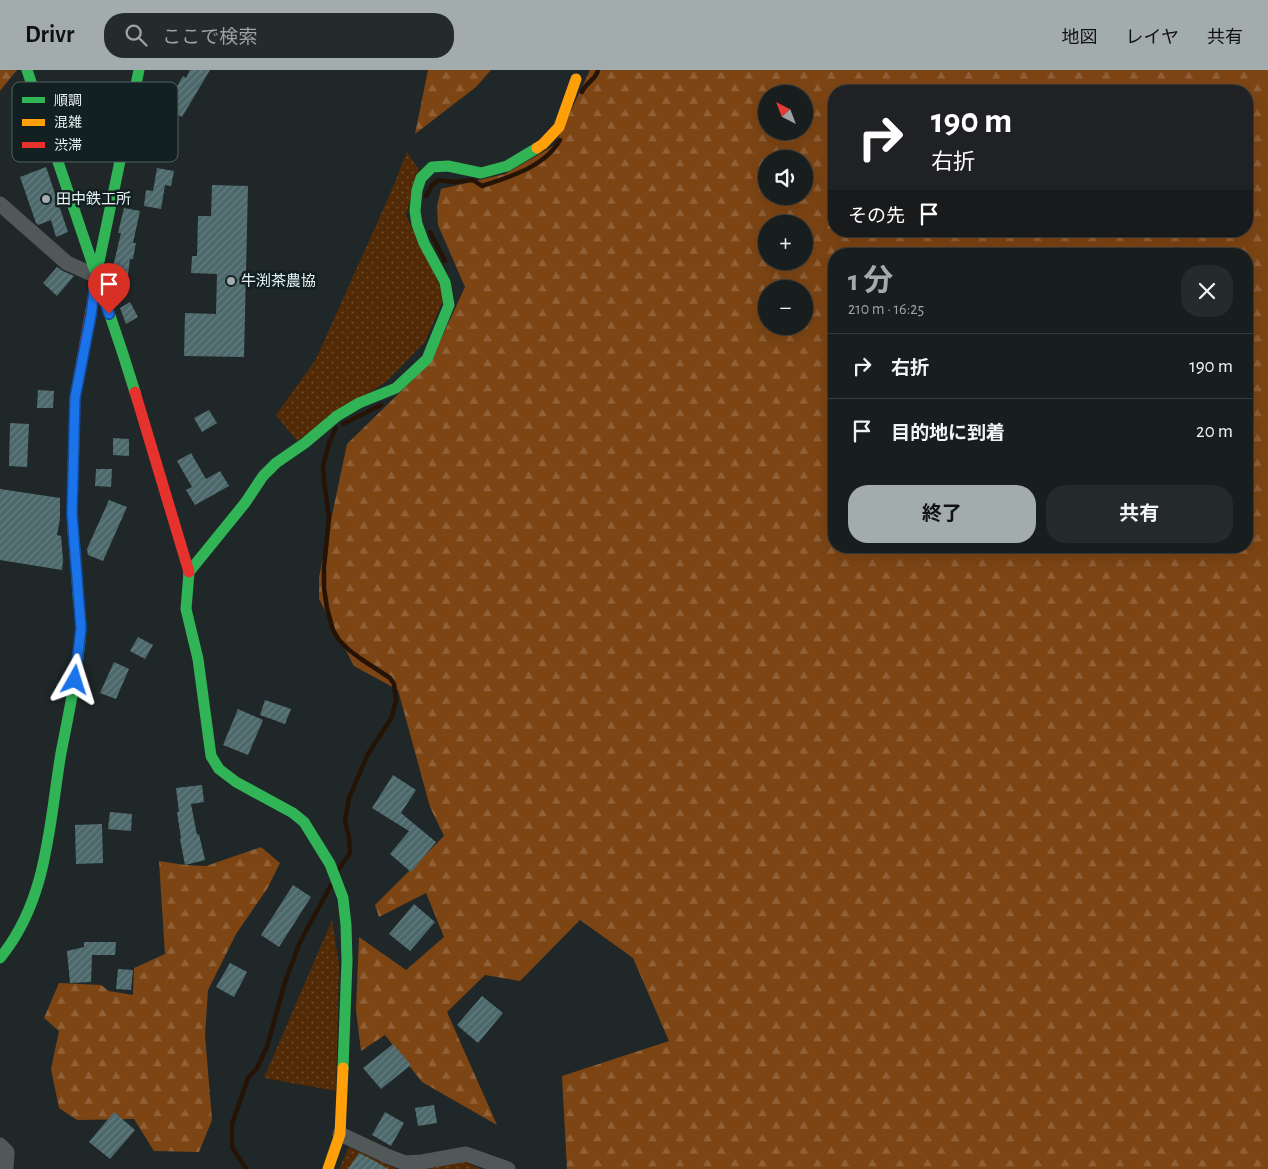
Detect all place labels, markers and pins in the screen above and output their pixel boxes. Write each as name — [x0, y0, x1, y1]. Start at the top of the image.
place label: 田中鉄工所 — [56, 191, 131, 207]
marker: 田中鉄工所 — [40, 193, 52, 205]
pin — [88, 263, 130, 314]
place label: 牛渕茶農協 — [241, 272, 316, 289]
marker: 牛渕茶農協 — [225, 275, 237, 287]

